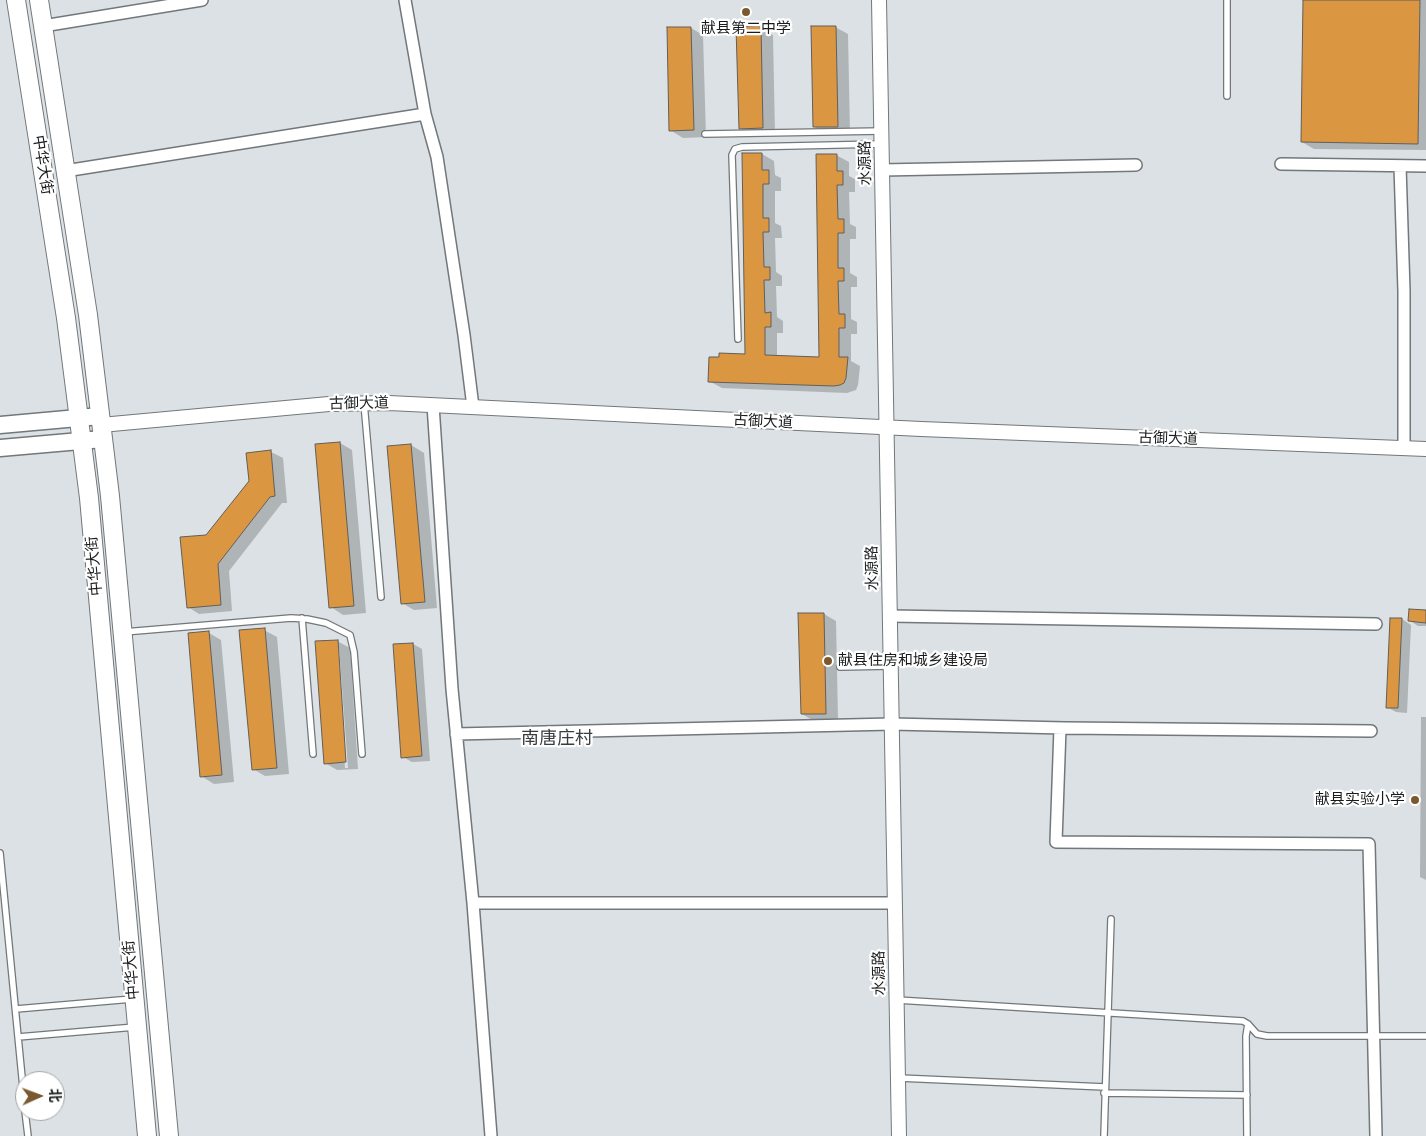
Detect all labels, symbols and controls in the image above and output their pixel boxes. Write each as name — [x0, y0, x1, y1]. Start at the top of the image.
marker: 献县第二中学 — [740, 6, 752, 18]
place label: 献县第二中学 — [701, 20, 791, 38]
street label: 中华大街 — [28, 134, 56, 196]
street label: 水源路 — [857, 140, 875, 186]
street label: 古御大道 — [329, 394, 389, 414]
street label: 古御大道 — [733, 411, 793, 433]
street label: 古御大道 — [1138, 429, 1198, 449]
street label: 中华大街 — [83, 535, 107, 597]
street label: 水源路 — [864, 545, 882, 591]
place label: 献县住房和城乡建设局 — [838, 652, 988, 670]
marker: 献县住房和城乡建设局 — [822, 655, 834, 667]
district label: 南唐庄村 — [521, 728, 593, 750]
place label: 献县实验小学 — [1315, 791, 1405, 809]
marker: 献县实验小学 — [1409, 794, 1421, 806]
street label: 中华大街 — [120, 939, 144, 1001]
street label: 水源路 — [871, 950, 889, 996]
north arrow — [15, 1071, 65, 1121]
text: 北 — [46, 1088, 63, 1103]

